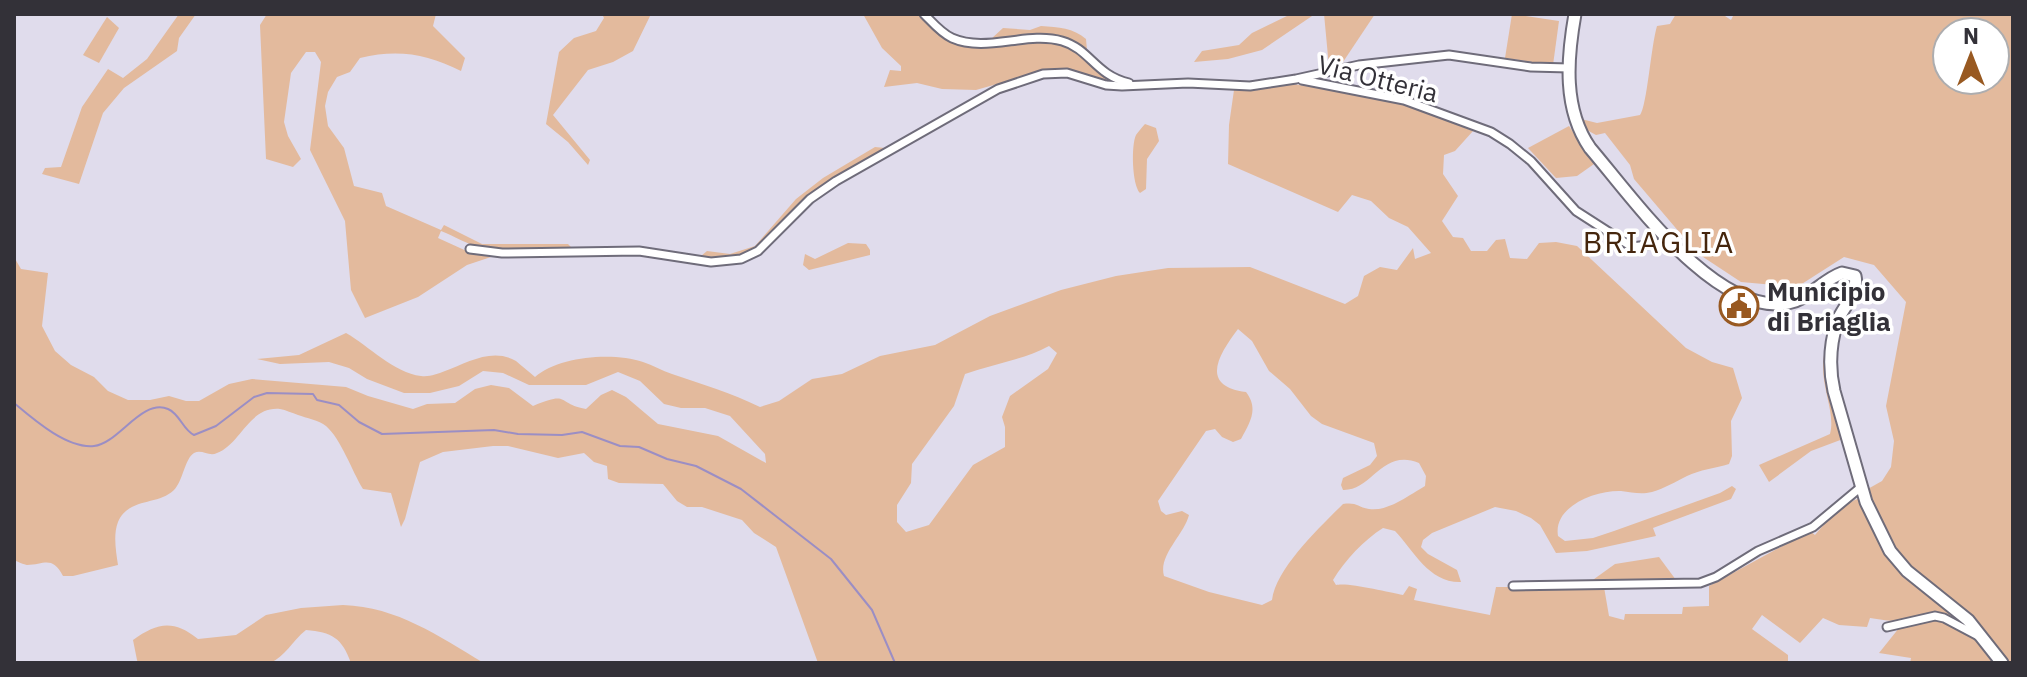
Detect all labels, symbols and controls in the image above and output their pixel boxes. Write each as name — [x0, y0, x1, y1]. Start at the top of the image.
north arrow — [1931, 16, 2011, 96]
text: N — [1963, 21, 1979, 50]
street label: Via Otteria — [1314, 47, 1442, 109]
district label: BRIAGLIA — [1583, 222, 1735, 261]
place label: Municipio di Briaglia — [1767, 274, 1891, 338]
public building icon: Municipio di Briaglia — [1718, 285, 1760, 327]

